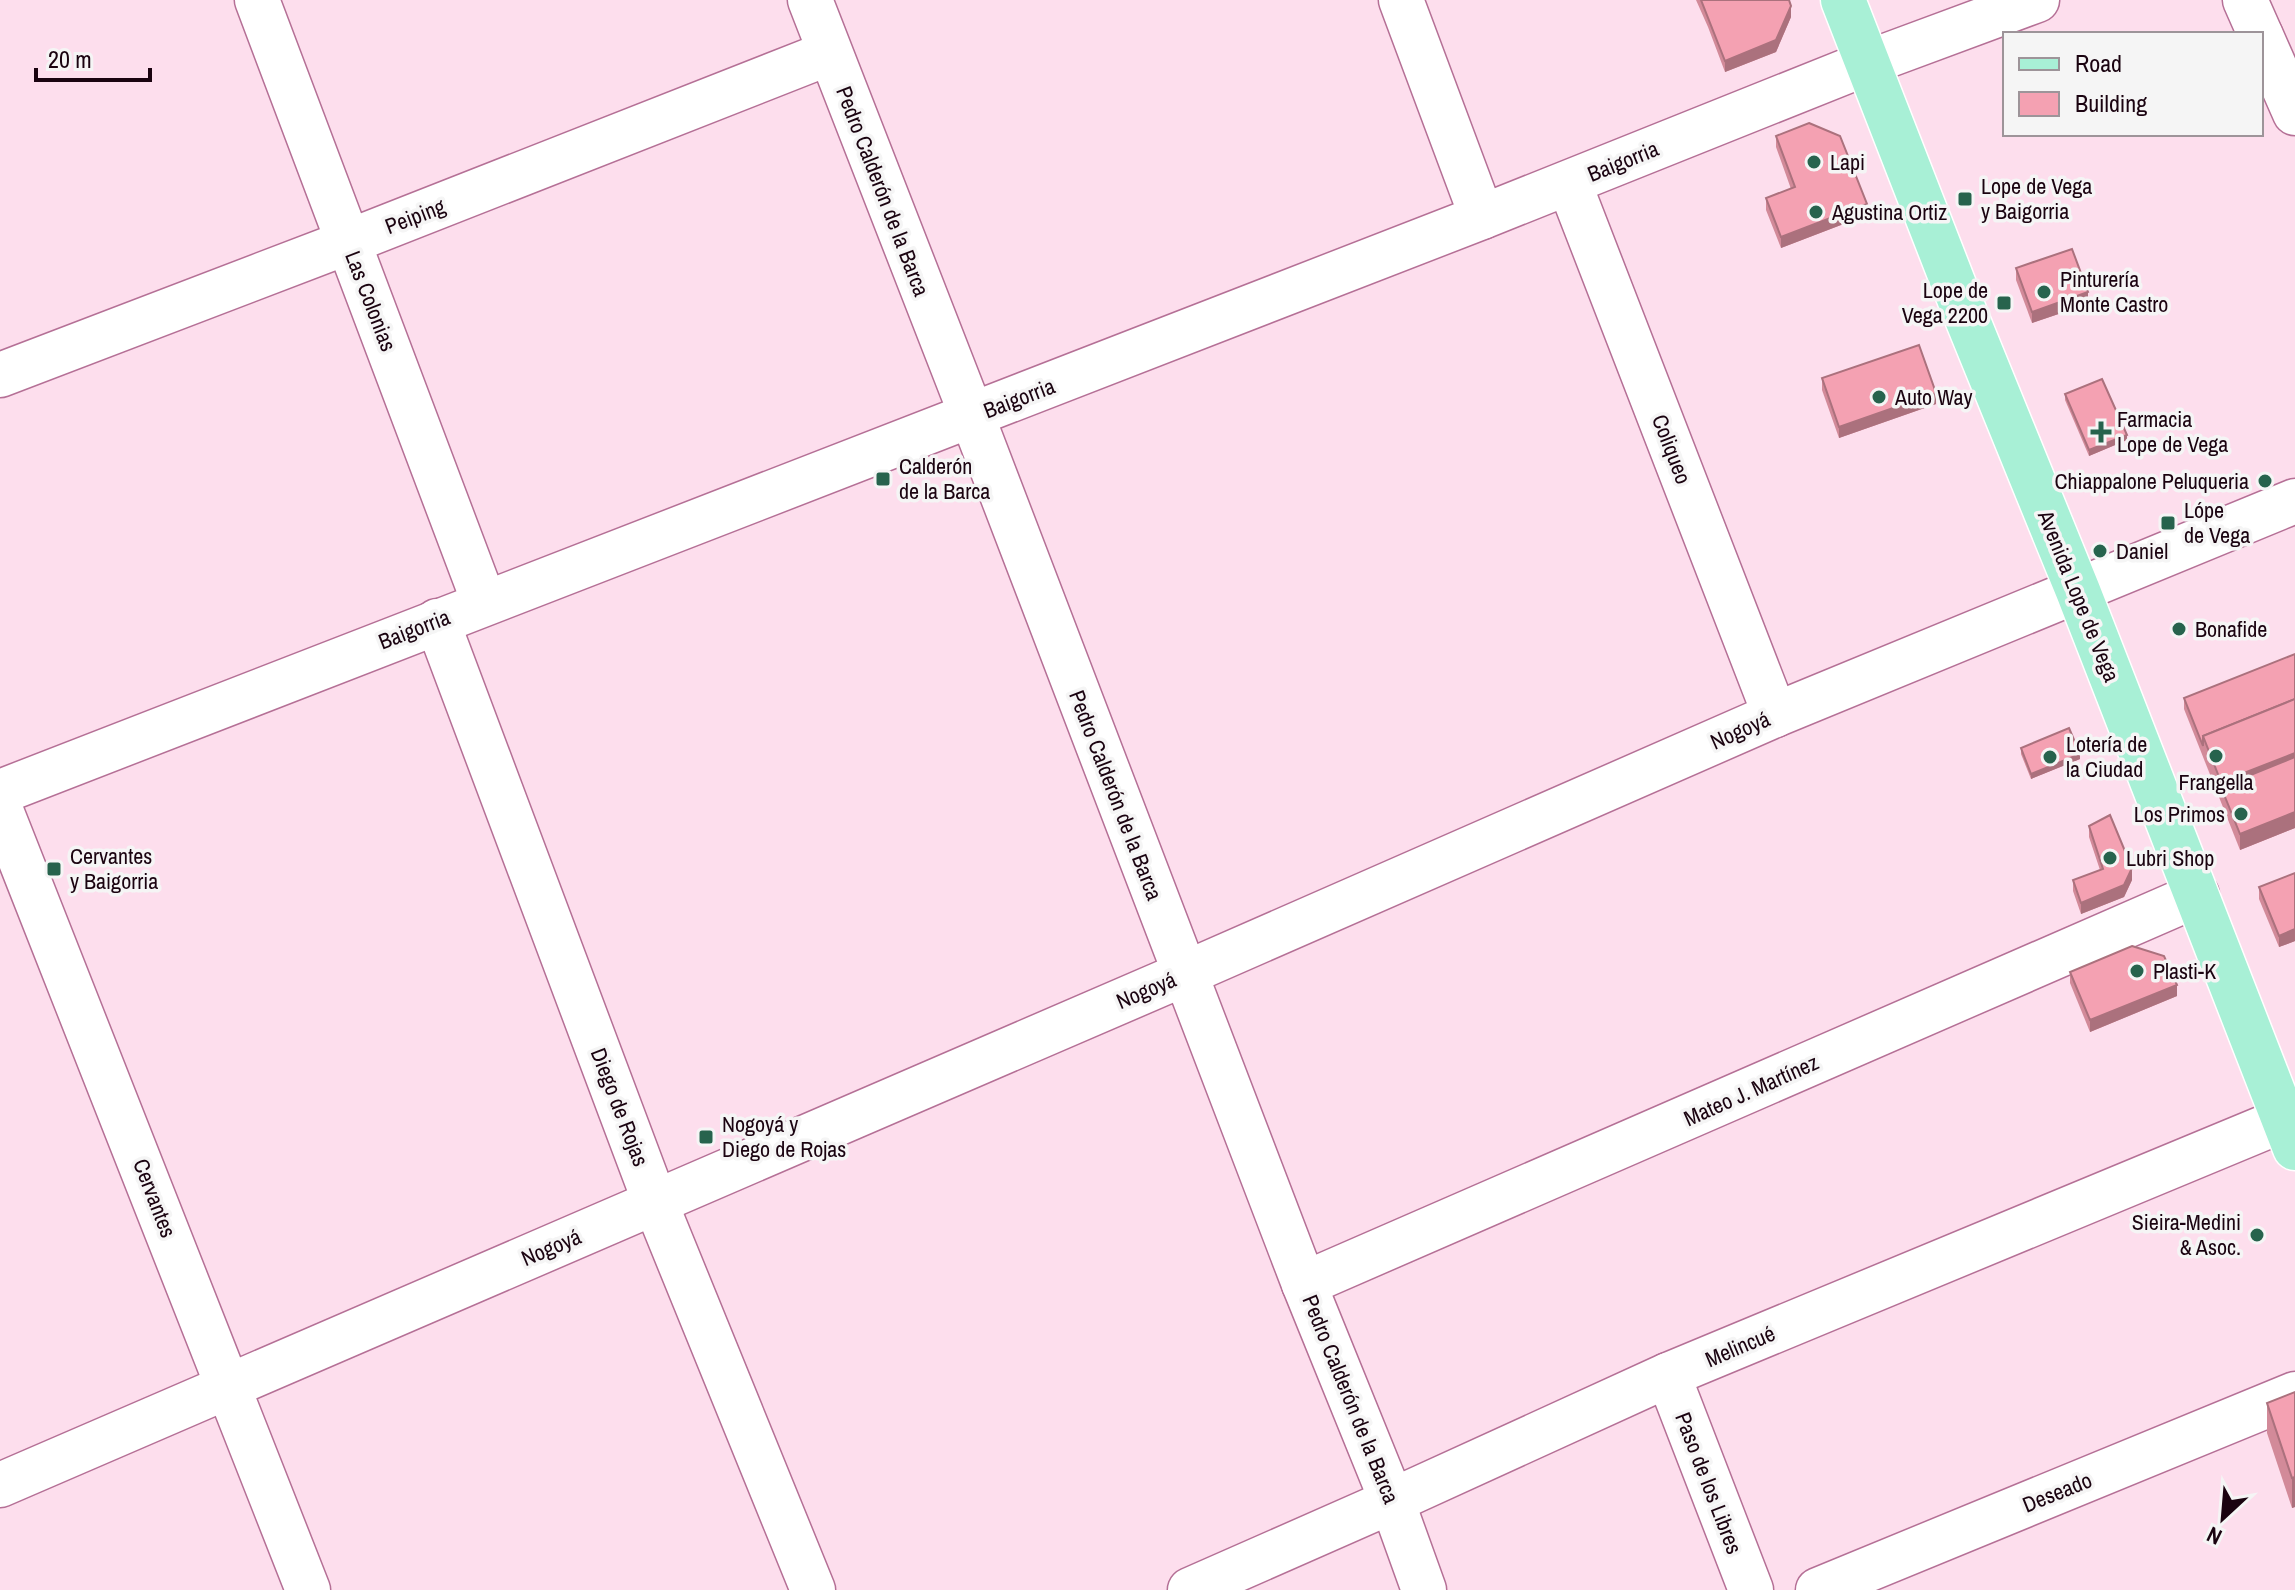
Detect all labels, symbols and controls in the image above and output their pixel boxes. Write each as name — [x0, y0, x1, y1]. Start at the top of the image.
scale bar — [36, 32, 150, 82]
legend — [2003, 32, 2263, 136]
text: 20 m — [48, 43, 92, 75]
text: Road — [2075, 47, 2122, 79]
street label: Pedro Calderón de la Barca — [829, 82, 937, 300]
text: Building — [2075, 87, 2147, 119]
street label: Baigorria — [1583, 133, 1663, 189]
place label: Lapi — [1830, 147, 1865, 177]
marker: Lapi — [1805, 153, 1823, 171]
place label: Lope de Vega y Baigorria — [1981, 171, 2092, 226]
marker: Lope de Vega y Baigorria — [1956, 190, 1974, 208]
street label: Peiping — [381, 191, 449, 241]
place label: Agustina Ortiz — [1831, 197, 1947, 227]
marker: Agustina Ortiz — [1807, 203, 1825, 221]
street label: Las Colonias — [338, 246, 404, 356]
place label: Pinturería Monte Castro — [2060, 264, 2168, 319]
place label: Lope de Vega 2200 — [1902, 275, 1988, 330]
marker: Pinturería Monte Castro — [2035, 283, 2053, 301]
marker: Lope de Vega 2200 — [1995, 294, 2013, 312]
street label: Baigorria — [979, 371, 1059, 425]
place label: Auto Way — [1894, 382, 1973, 412]
marker: Auto Way — [1870, 388, 1888, 406]
place label: Farmacia Lope de Vega — [2117, 404, 2228, 459]
street label: Coliqueo — [1645, 410, 1699, 488]
marker: Farmacia Lope de Vega — [2092, 423, 2110, 441]
place label: Calderón de la Barca — [899, 451, 990, 506]
place label: Chiappalone Peluqueria — [2054, 466, 2249, 496]
marker: Calderón de la Barca — [874, 470, 892, 488]
marker: Chiappalone Peluqueria — [2256, 472, 2274, 490]
place label: Lópe de Vega — [2184, 495, 2250, 550]
street label: Avenida Lope de Vega — [2031, 505, 2127, 686]
marker: Lópe de Vega — [2159, 514, 2177, 532]
place label: Daniel — [2116, 536, 2168, 566]
marker: Daniel — [2091, 542, 2109, 560]
street label: Baigorria — [374, 602, 454, 656]
place label: Bonafide — [2195, 614, 2267, 644]
marker: Bonafide — [2170, 620, 2188, 638]
street label: Pedro Calderón de la Barca — [1062, 686, 1170, 904]
street label: Nogoyá — [1705, 704, 1775, 756]
place label: Lotería de la Ciudad — [2066, 729, 2147, 784]
marker: Frangella — [2207, 747, 2225, 765]
marker: Lotería de la Ciudad — [2041, 748, 2059, 766]
place label: Frangella — [2178, 767, 2254, 797]
place label: Los Primos — [2134, 799, 2225, 829]
marker: Los Primos — [2232, 805, 2250, 823]
place label: Cervantes y Baigorria — [70, 841, 158, 896]
place label: Lubri Shop — [2126, 843, 2214, 873]
marker: Lubri Shop — [2101, 849, 2119, 867]
marker: Cervantes y Baigorria — [45, 860, 63, 878]
place label: Plasti-K — [2153, 956, 2216, 986]
marker: Plasti-K — [2128, 962, 2146, 980]
street label: Nogoyá — [1112, 964, 1180, 1016]
street label: Diego de Rojas — [584, 1044, 656, 1170]
street label: Mateo J. Martínez — [1679, 1047, 1823, 1133]
place label: Nogoyá y Diego de Rojas — [722, 1109, 846, 1164]
marker: Nogoyá y Diego de Rojas — [697, 1128, 715, 1146]
street label: Cervantes — [126, 1154, 184, 1242]
place label: Sieira-Medini & Asoc. — [2132, 1207, 2241, 1262]
street label: Nogoyá — [517, 1221, 585, 1273]
marker: Sieira-Medini & Asoc. — [2248, 1226, 2266, 1244]
street label: Pedro Calderón de la Barca — [1295, 1290, 1407, 1508]
street label: Melincué — [1700, 1318, 1780, 1374]
street label: Paso de los Libres — [1668, 1408, 1750, 1558]
street label: Deseado — [2018, 1465, 2096, 1519]
north arrow — [2183, 1478, 2263, 1558]
text: N — [2202, 1520, 2227, 1552]

